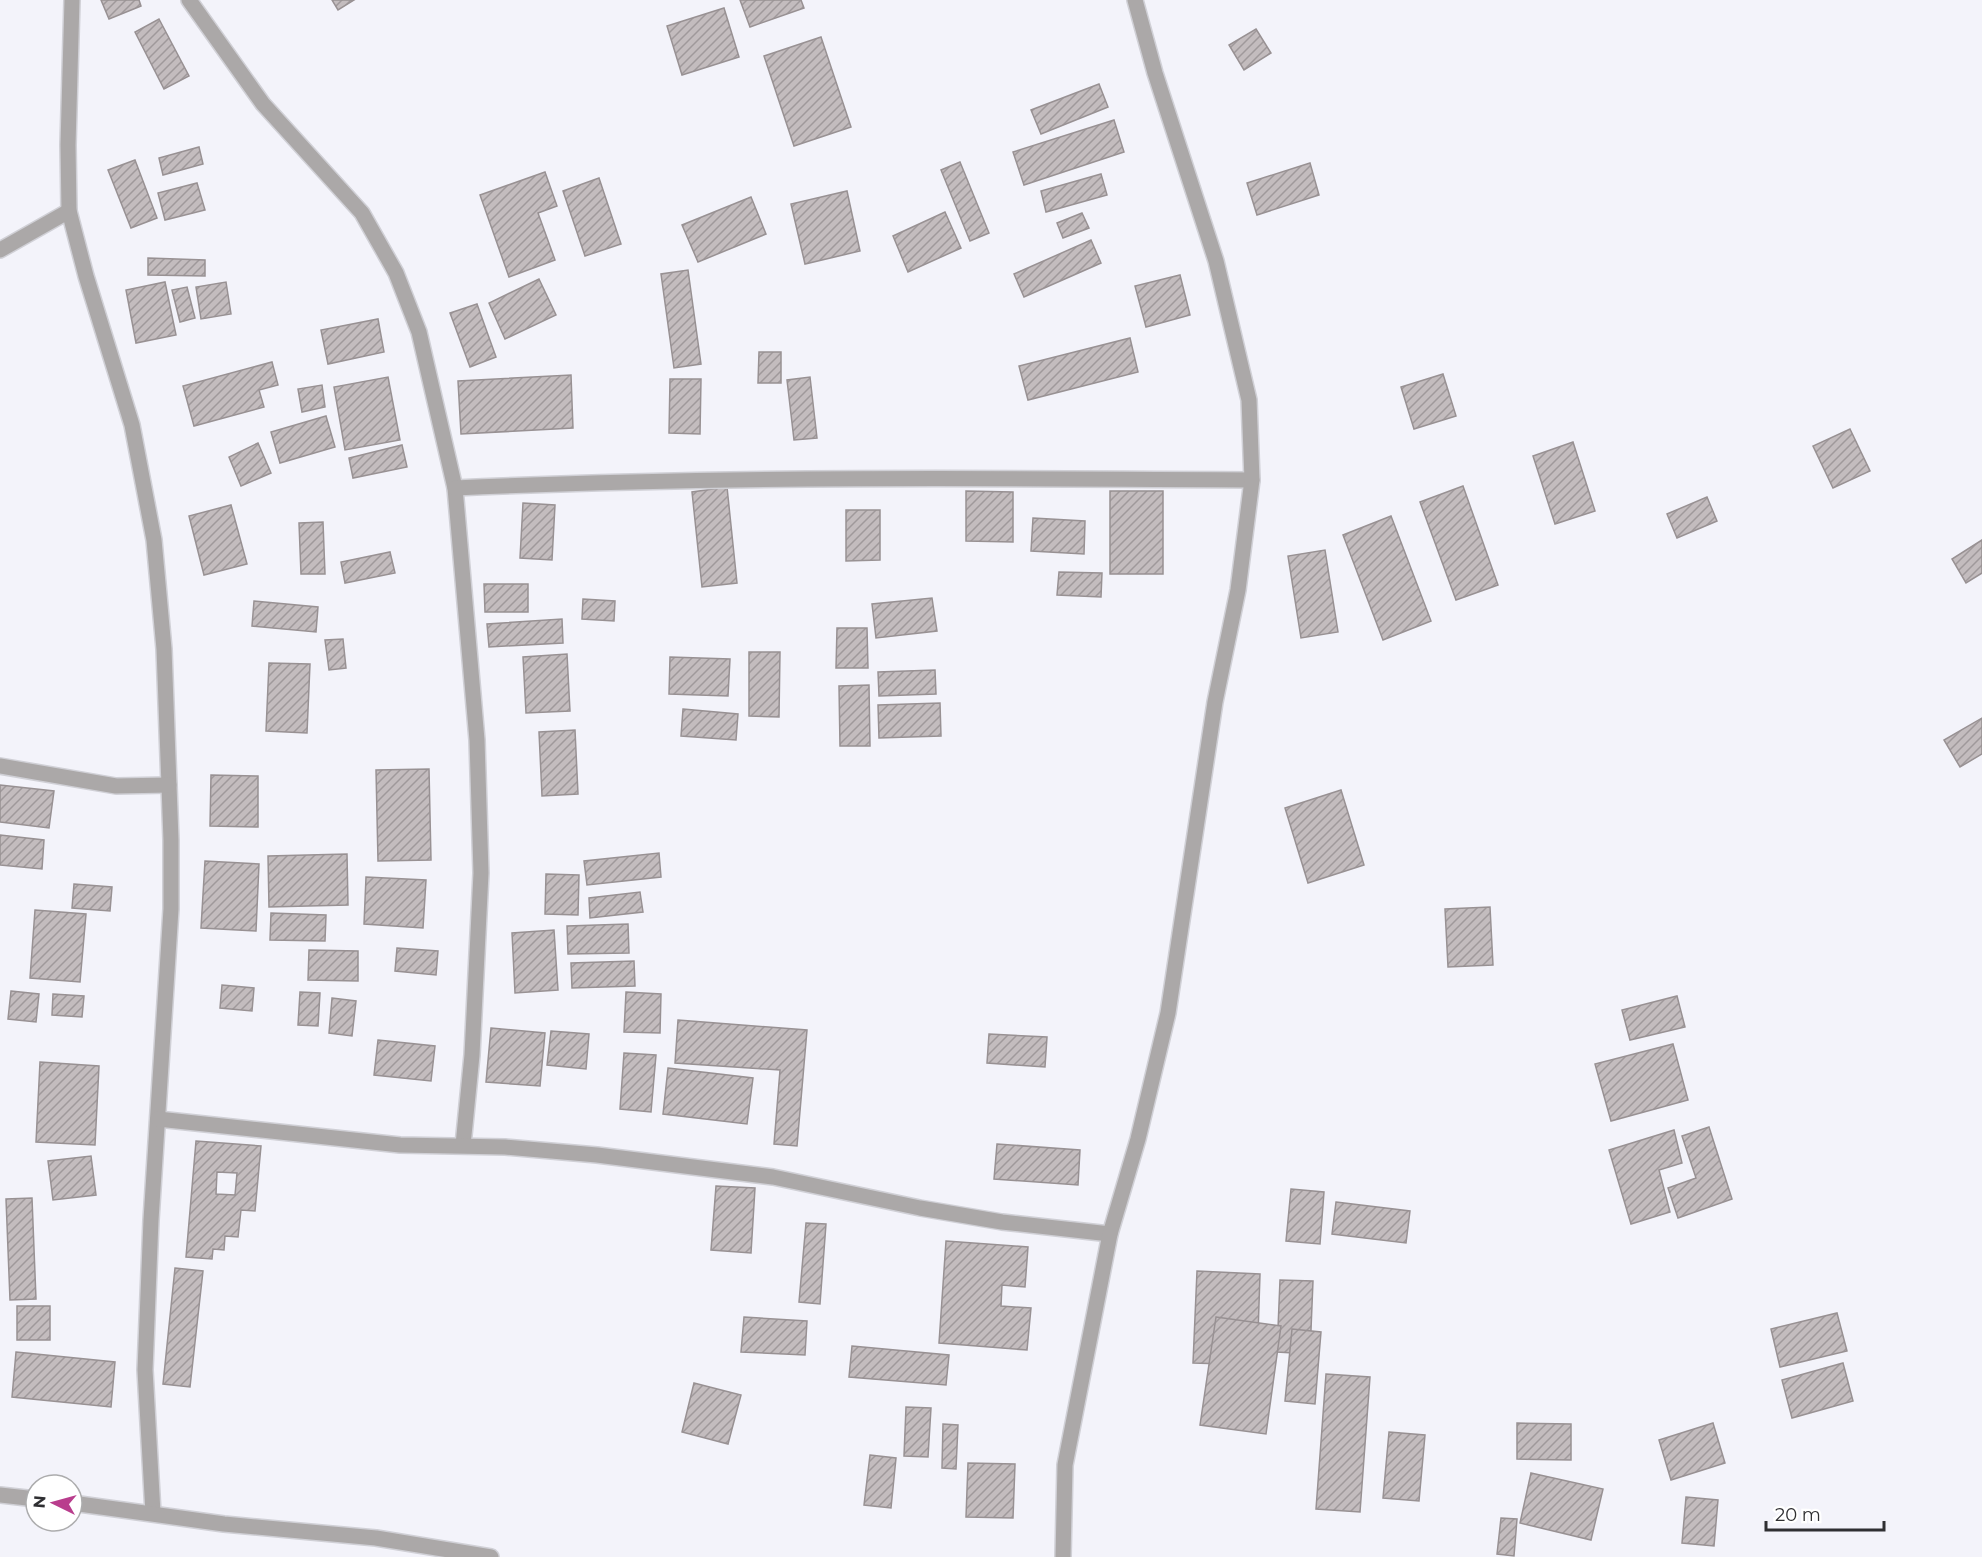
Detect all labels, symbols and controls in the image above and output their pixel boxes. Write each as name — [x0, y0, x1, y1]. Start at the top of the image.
north arrow — [24, 1473, 84, 1533]
text: N — [30, 1494, 50, 1509]
scale bar — [1766, 1494, 1884, 1532]
text: 20 m — [1775, 1504, 1821, 1526]

